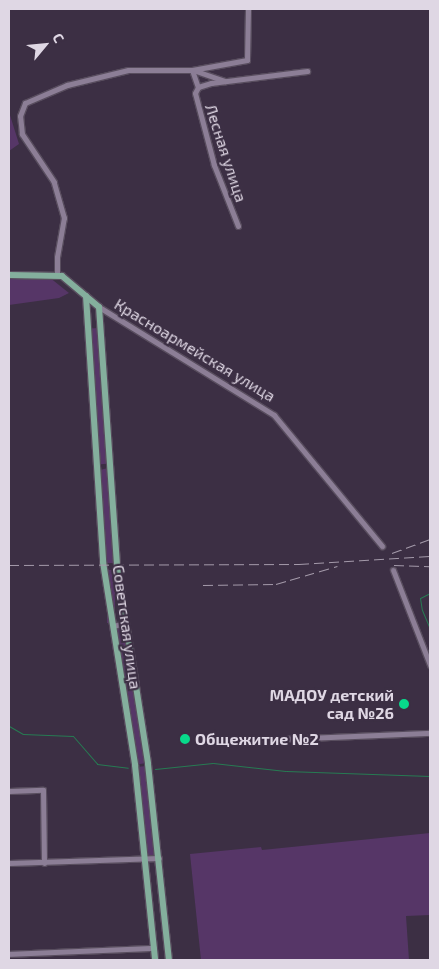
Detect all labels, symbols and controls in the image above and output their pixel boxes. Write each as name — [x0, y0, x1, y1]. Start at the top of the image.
north arrow — [20, 20, 70, 70]
text: С — [49, 30, 68, 45]
street label: Лесная улица — [201, 102, 251, 204]
street label: Красноармейская улица — [111, 294, 279, 406]
street label: Советская улица — [109, 564, 145, 690]
place label: МАДОУ детский сад №26 — [269, 685, 394, 723]
marker: МАДОУ детский сад №26 — [398, 698, 410, 710]
place label: Общежитие №2 — [195, 729, 319, 749]
marker: Общежитие №2 — [179, 733, 191, 745]

